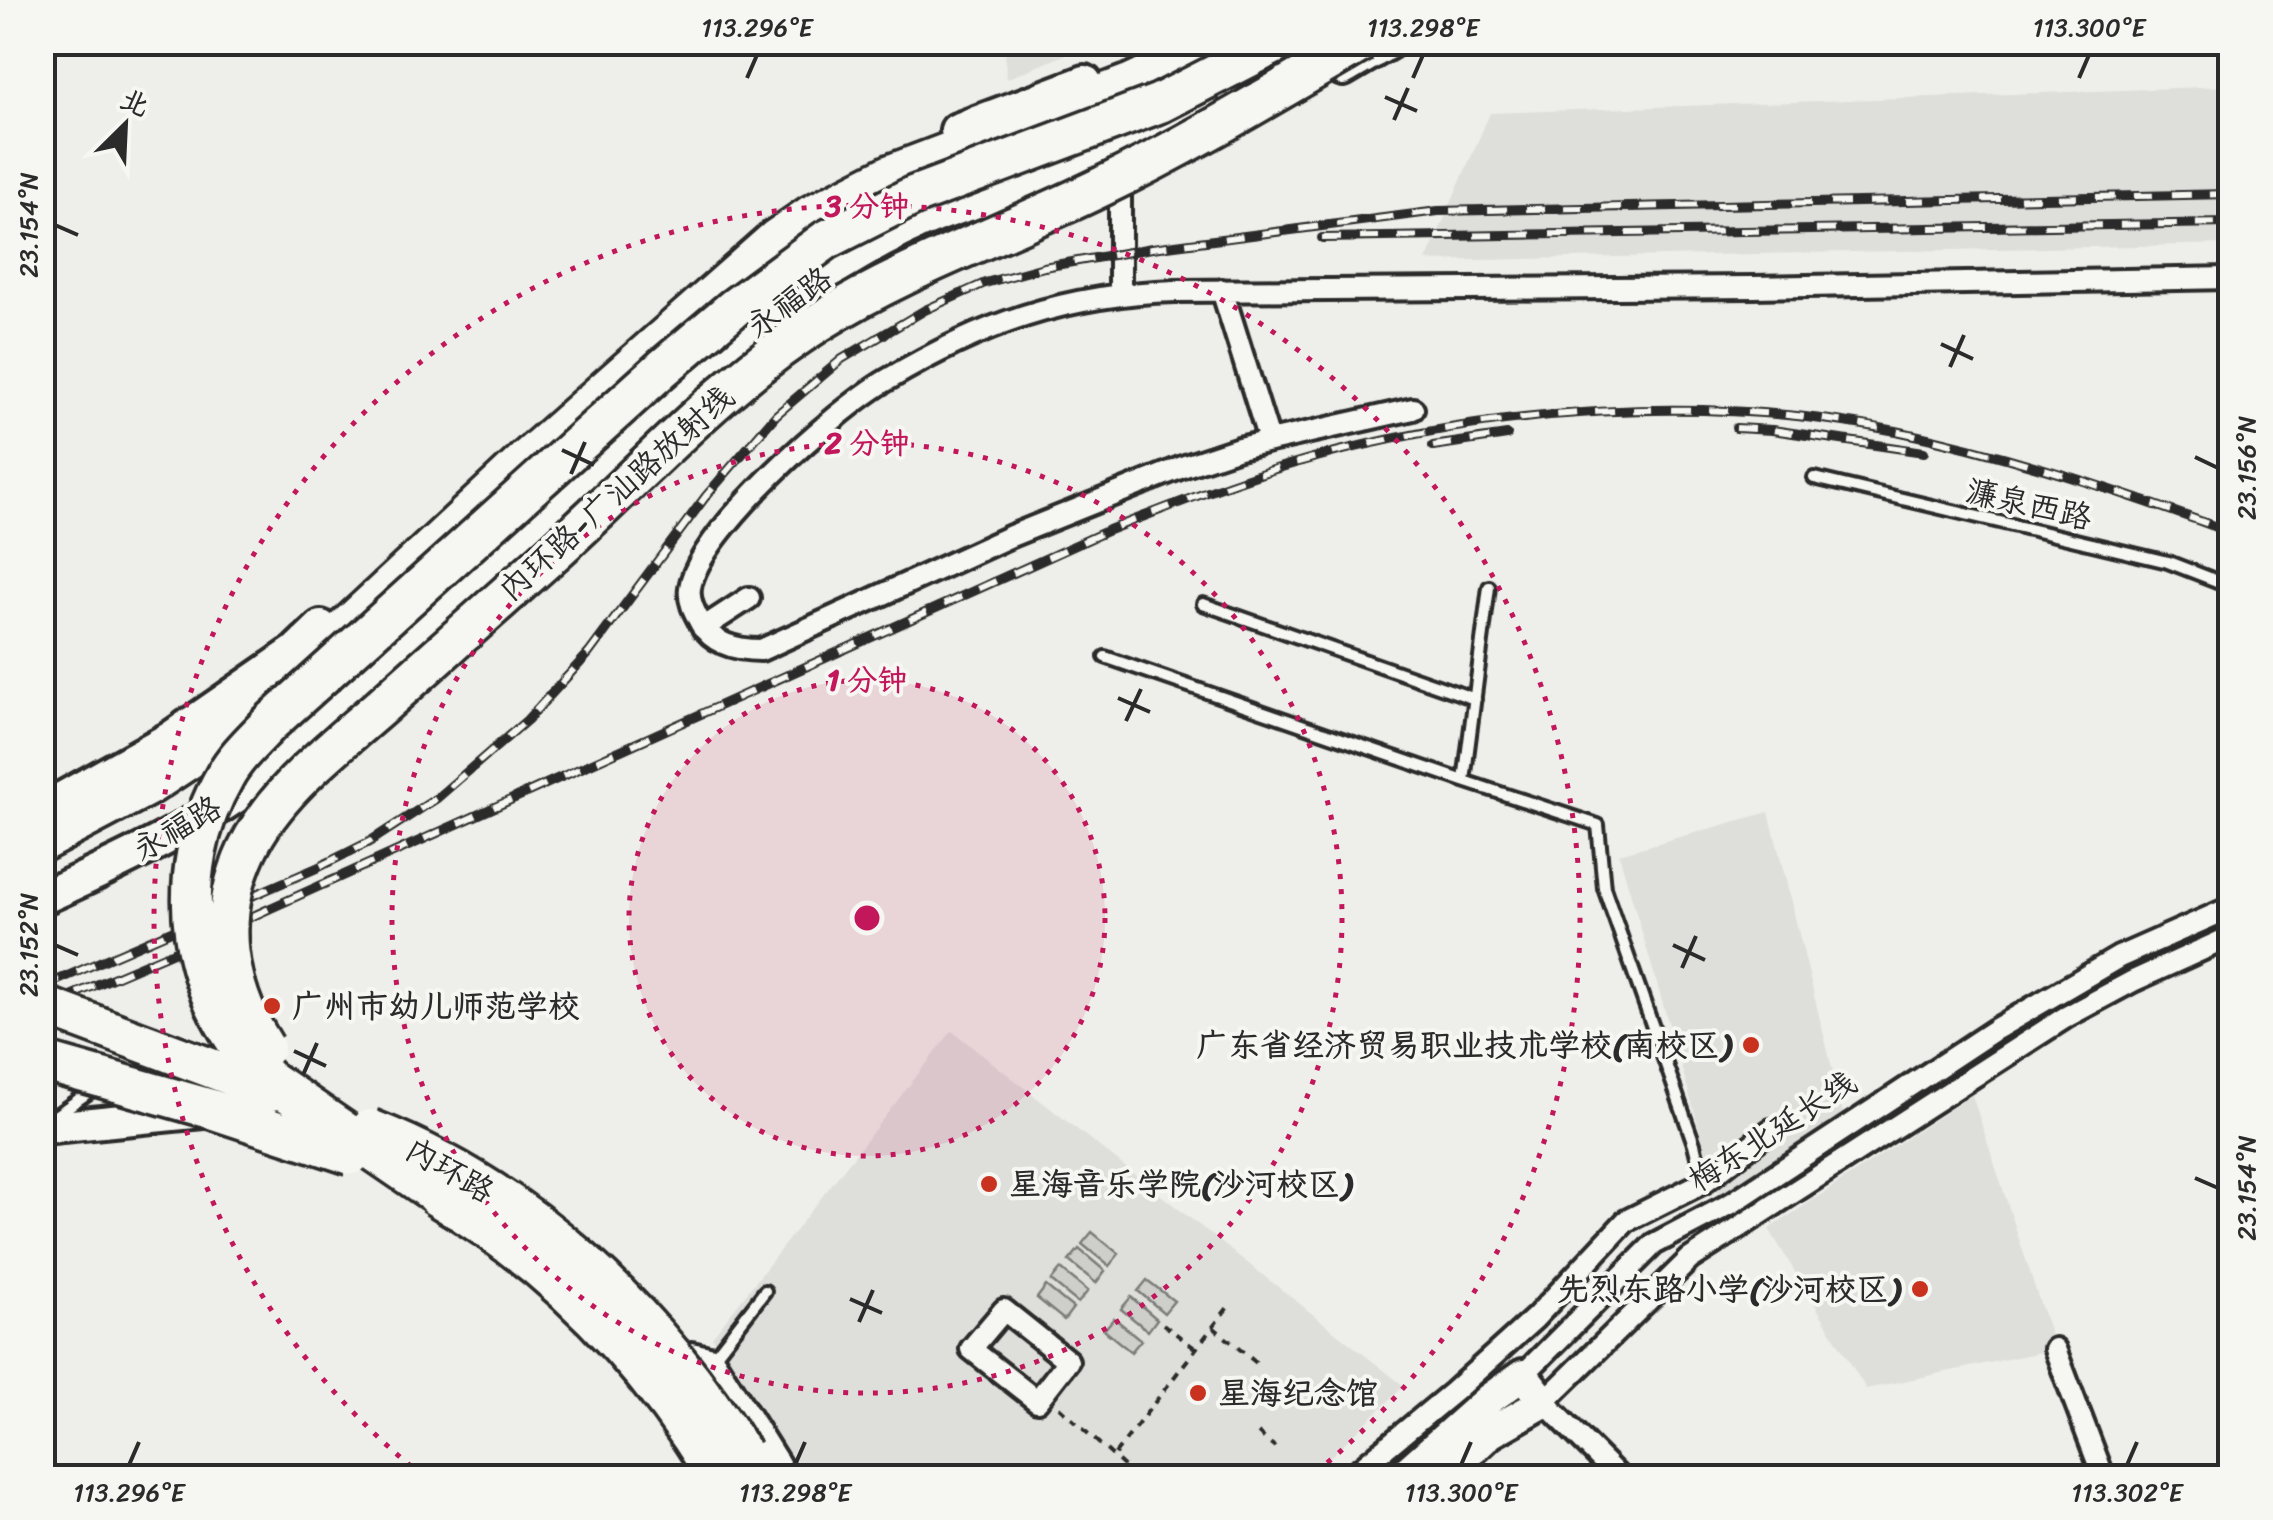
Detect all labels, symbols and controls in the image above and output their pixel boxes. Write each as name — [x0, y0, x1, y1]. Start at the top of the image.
text: 113.296°E — [701, 5, 815, 50]
text: 113.298°E — [1367, 5, 1481, 50]
text: 113.300°E — [2033, 5, 2147, 50]
north arrow — [75, 75, 175, 175]
text: 北 — [112, 75, 158, 131]
text: 23.154°N — [6, 172, 51, 278]
text: 3 分钟 — [824, 179, 909, 233]
street label: 永福路 — [734, 251, 845, 354]
street label: 内环路-广汕路放射线 — [485, 371, 748, 616]
text: 23.156°N — [2224, 415, 2269, 520]
text: 2 分钟 — [824, 416, 910, 470]
street label: 濂泉西路 — [1960, 462, 2098, 547]
text: 1 分钟 — [827, 653, 907, 707]
street label: 永福路 — [121, 780, 233, 877]
text: 23.152°N — [6, 892, 51, 997]
centre of rings — [849, 900, 885, 936]
place label: 广州市幼儿师范学校 — [292, 978, 580, 1035]
marker: 广州市幼儿师范学校 — [261, 995, 283, 1017]
place label: 广东省经济贸易职业技术学校(南校区) — [1196, 1017, 1734, 1074]
marker: 广东省经济贸易职业技术学校(南校区) — [1740, 1034, 1762, 1056]
street label: 梅东北延长线 — [1676, 1055, 1868, 1208]
street label: 内环路 — [394, 1122, 506, 1219]
text: 23.154°N — [2224, 1135, 2269, 1241]
place label: 星海音乐学院(沙河校区) — [1009, 1156, 1354, 1213]
marker: 星海音乐学院(沙河校区) — [978, 1173, 1000, 1195]
place label: 先烈东路小学(沙河校区) — [1557, 1261, 1903, 1318]
marker: 先烈东路小学(沙河校区) — [1909, 1278, 1931, 1300]
place label: 星海纪念馆 — [1218, 1365, 1378, 1422]
marker: 星海纪念馆 — [1187, 1382, 1209, 1404]
text: 113.296°E — [73, 1470, 187, 1515]
text: 113.298°E — [739, 1470, 853, 1515]
text: 113.300°E — [1405, 1470, 1519, 1515]
text: 113.302°E — [2071, 1470, 2185, 1515]

